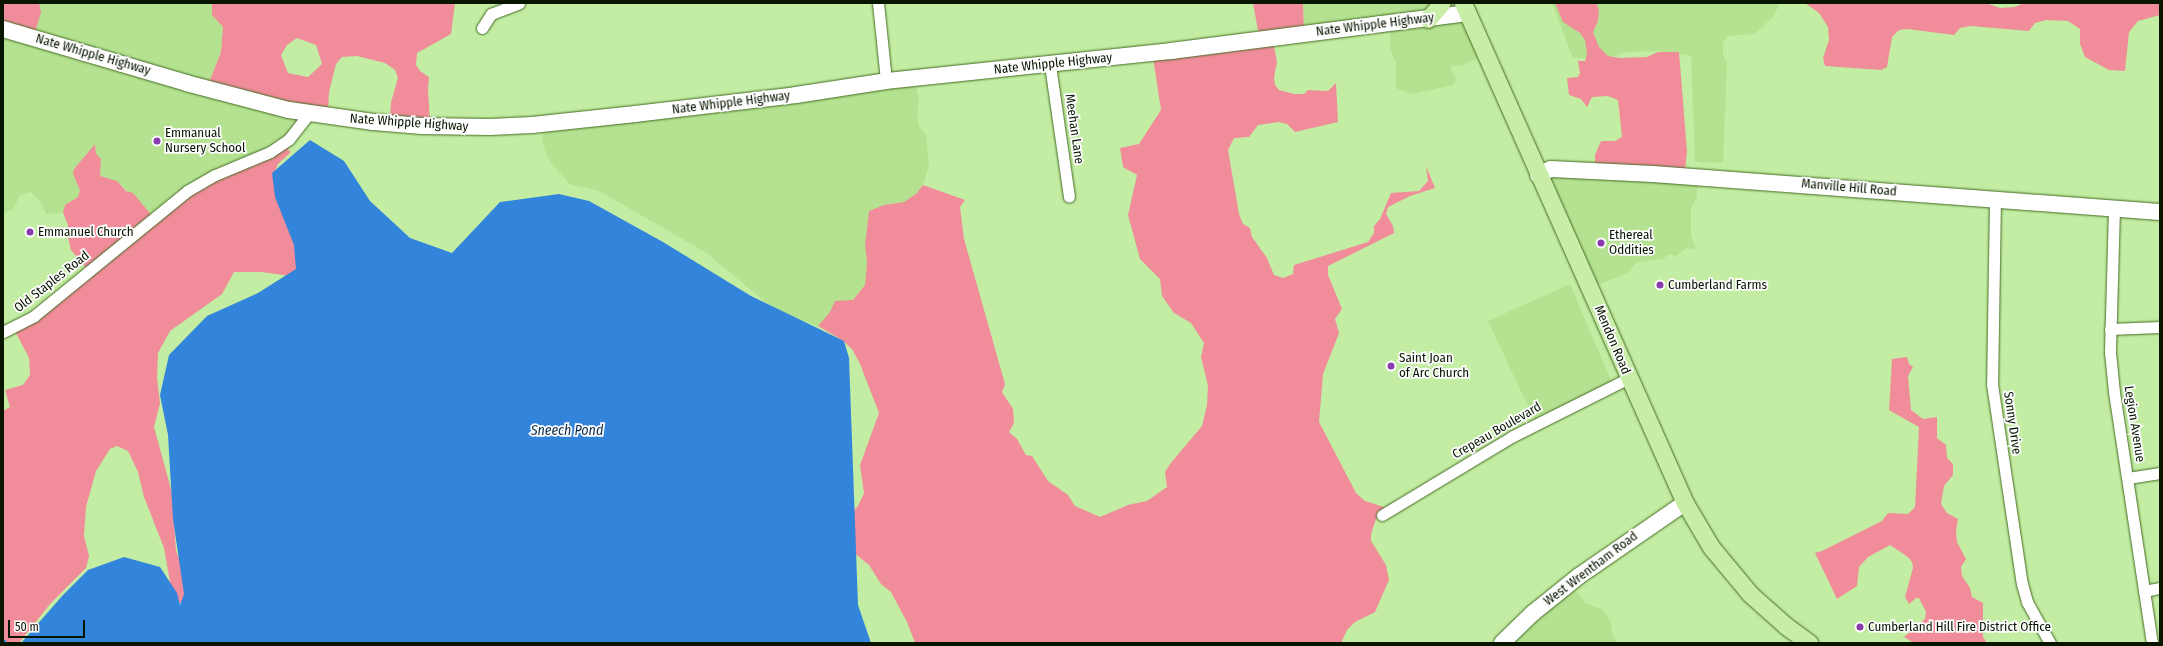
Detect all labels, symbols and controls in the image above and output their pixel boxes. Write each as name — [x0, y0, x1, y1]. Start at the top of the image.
street label: Nate Whipple Highway — [1315, 10, 1435, 40]
street label: Nate Whipple Highway — [34, 31, 152, 79]
street label: Nate Whipple Highway — [993, 50, 1113, 78]
street label: Nate Whipple Highway — [671, 88, 791, 118]
street label: Meehan Lane — [1061, 93, 1087, 165]
street label: Nate Whipple Highway — [349, 111, 469, 135]
place label: Emmanual Nursery School — [165, 126, 245, 157]
marker: Emmanual Nursery School — [152, 136, 162, 146]
street label: Manville Hill Road — [1801, 176, 1897, 200]
place label: Emmanuel Church — [38, 224, 134, 240]
marker: Emmanuel Church — [25, 227, 35, 237]
place label: Ethereal Oddities — [1609, 228, 1654, 259]
marker: Ethereal Oddities — [1596, 238, 1606, 248]
street label: Old Staples Road — [11, 248, 93, 316]
place label: Cumberland Farms — [1668, 277, 1767, 293]
marker: Cumberland Farms — [1655, 280, 1665, 290]
street label: Mendon Road — [1591, 303, 1633, 377]
place label: Saint Joan of Arc Church — [1399, 351, 1469, 382]
marker: Saint Joan of Arc Church — [1386, 361, 1396, 371]
street label: Legion Avenue — [2120, 385, 2148, 463]
street label: Sonny Drive — [2000, 391, 2024, 455]
street label: Crepeau Boulevard — [1450, 399, 1544, 463]
water label: Sneech Pond — [531, 423, 603, 439]
street label: West Wrentham Road — [1541, 529, 1641, 609]
scale bar — [10, 612, 87, 638]
place label: Cumberland Hill Fire District Office — [1868, 619, 2051, 635]
text: 50 m — [15, 620, 39, 634]
marker: Cumberland Hill Fire District Office — [1855, 622, 1865, 632]

